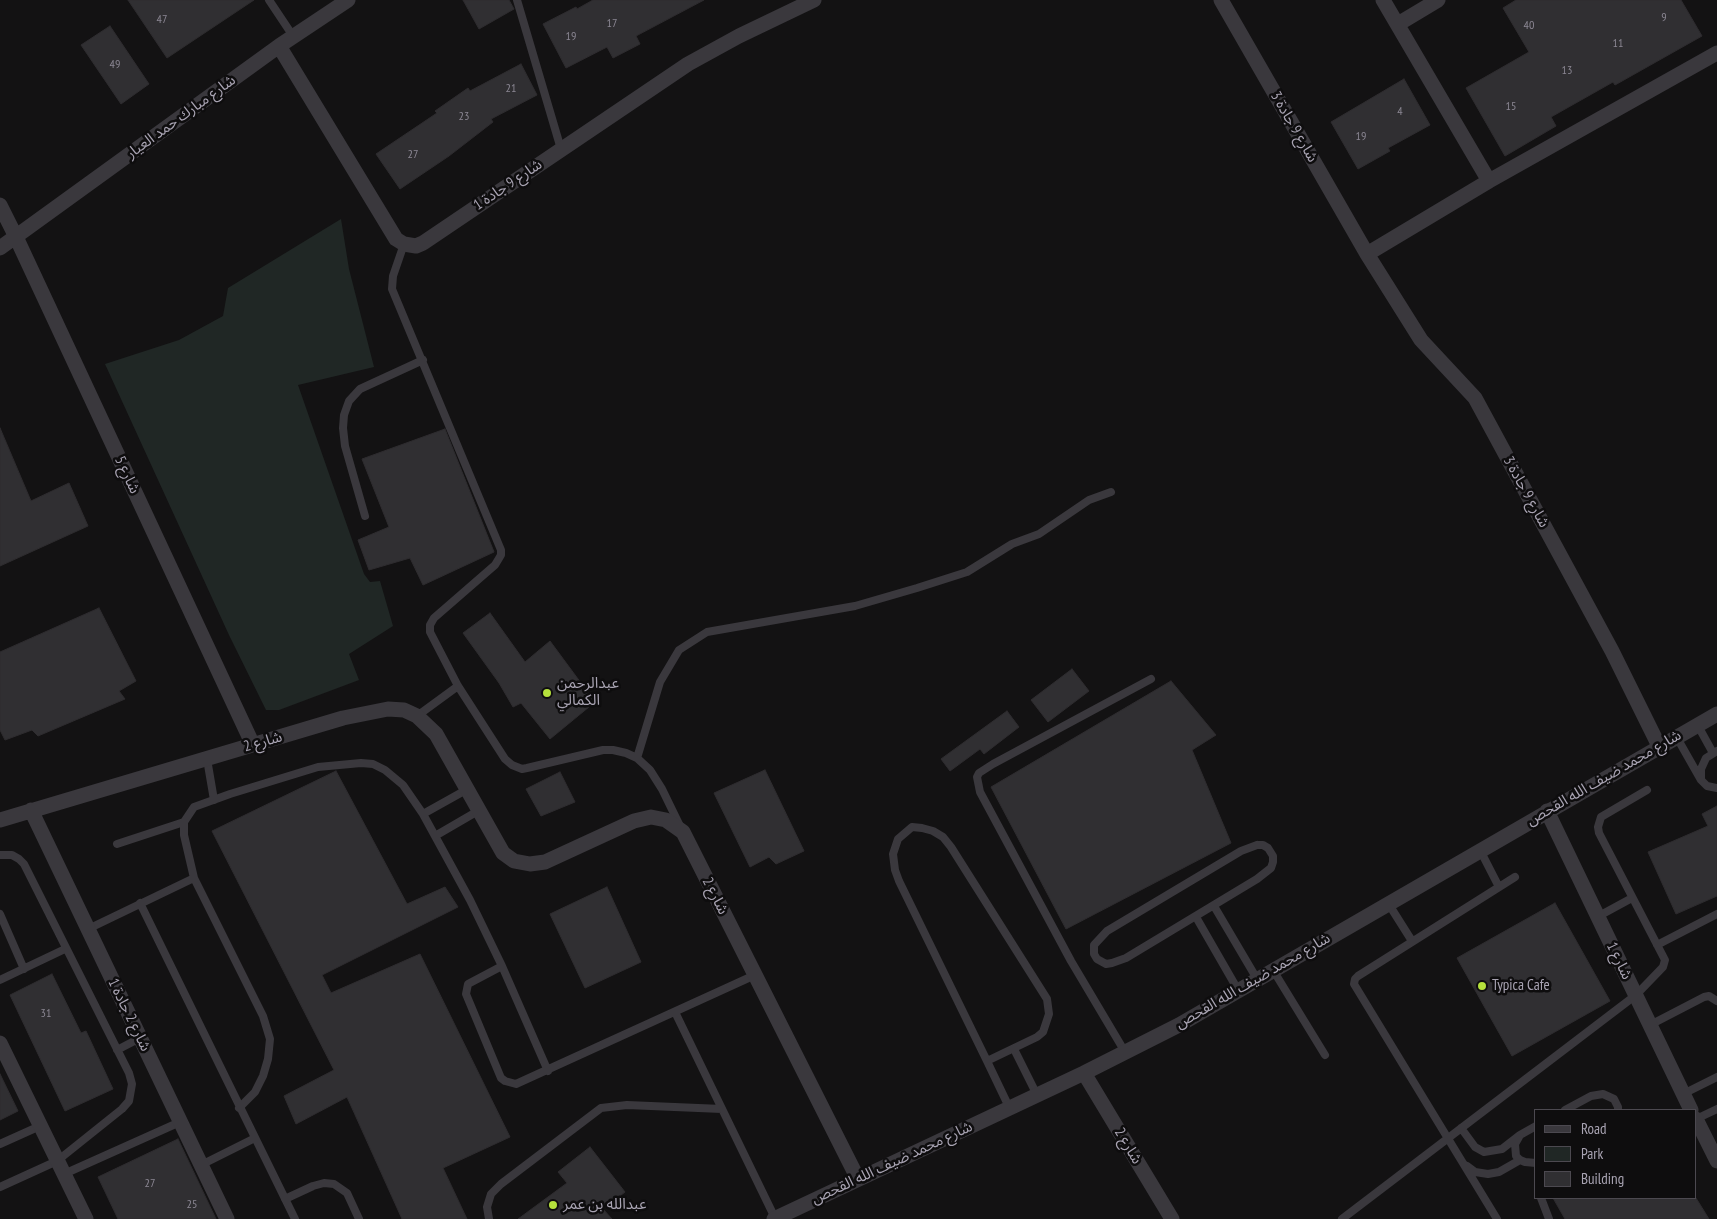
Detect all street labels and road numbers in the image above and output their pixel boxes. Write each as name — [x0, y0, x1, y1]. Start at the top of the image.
street label: شارع مبارك حمد العيار — [123, 71, 239, 163]
street label: شارع 9 جادة 3 — [1267, 88, 1321, 166]
street label: شارع 9 جادة 1 — [470, 156, 546, 214]
street label: شارع 5 — [111, 453, 143, 497]
street label: شارع 9 جادة 3 — [1499, 453, 1553, 531]
street label: شارع محمد ضيف الله القحص — [1523, 726, 1685, 830]
street label: شارع 2 — [242, 728, 284, 756]
street label: شارع 2 — [698, 874, 732, 918]
street label: شارع محمد ضيف الله القحص — [1172, 929, 1334, 1033]
street label: شارع 1 — [1602, 939, 1636, 983]
street label: شارع 2 جادة 1 — [104, 976, 154, 1054]
street label: شارع محمد ضيف الله القحص — [809, 1118, 975, 1208]
street label: شارع 2 — [1110, 1125, 1146, 1167]

